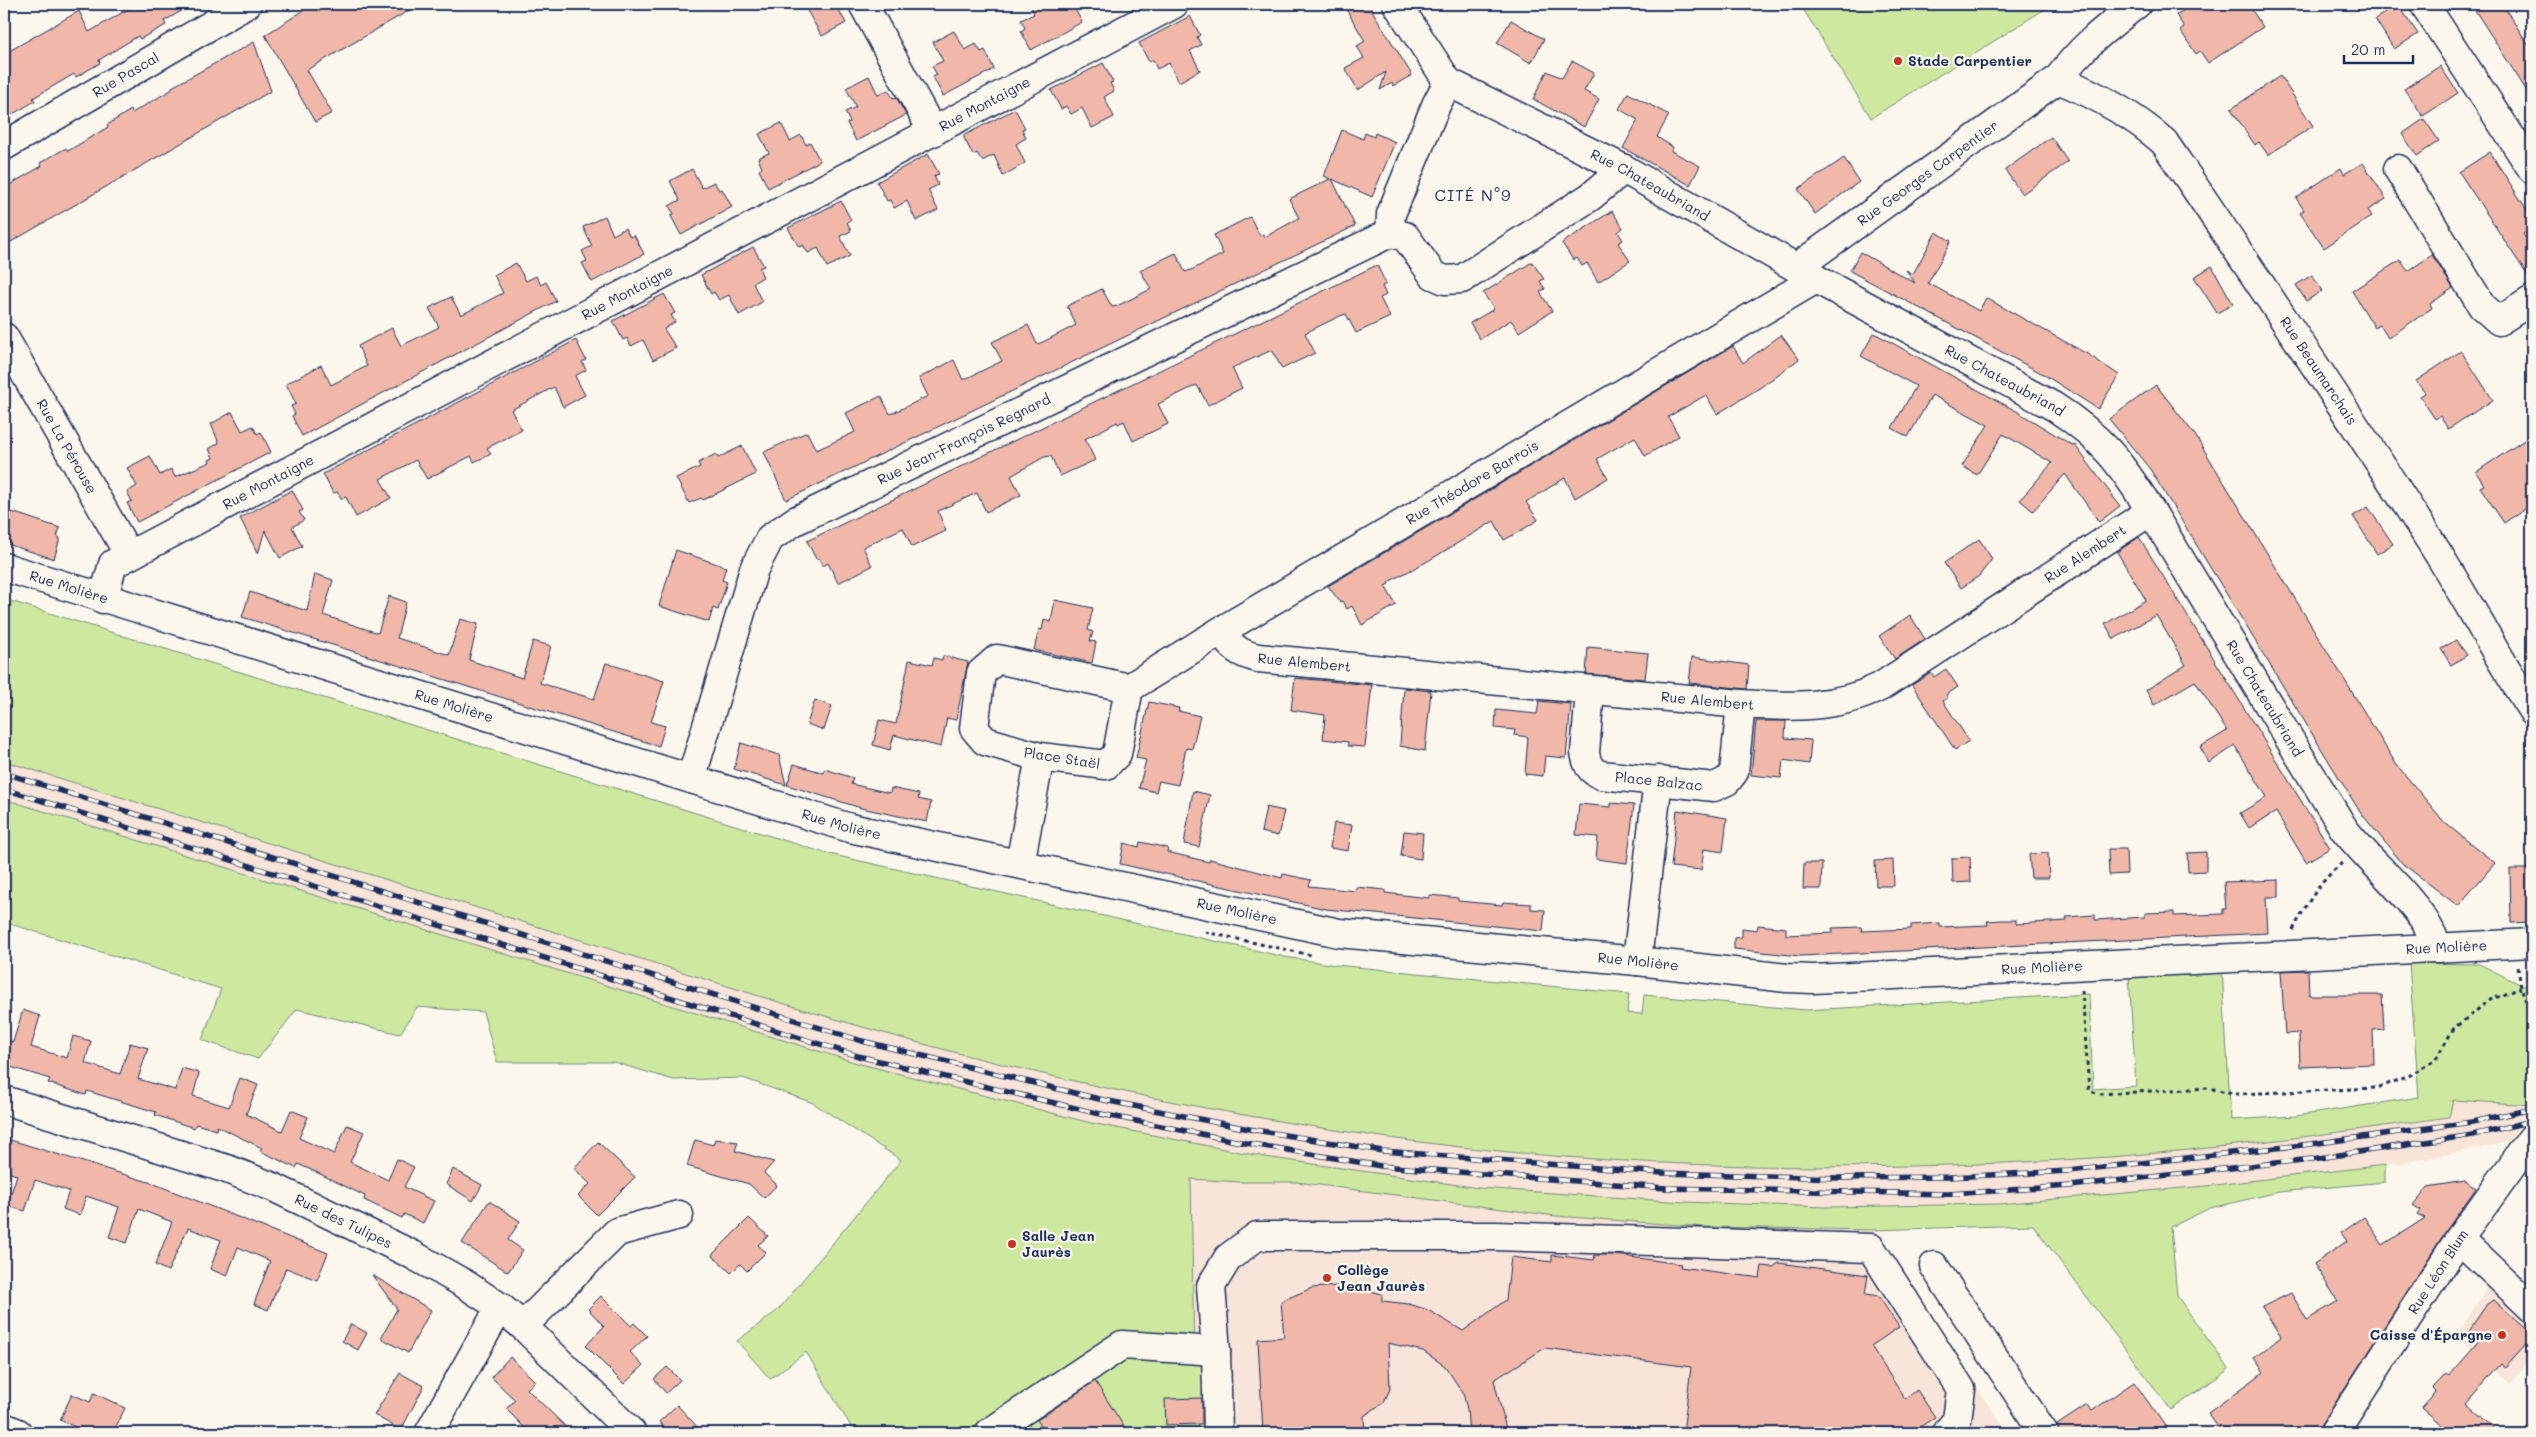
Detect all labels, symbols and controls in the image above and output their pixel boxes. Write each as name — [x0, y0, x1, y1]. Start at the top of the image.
scale bar — [2344, 32, 2412, 64]
text: 20 m — [2351, 39, 2385, 59]
street label: Rue Pascal — [89, 47, 162, 101]
place label: Stade Carpentier — [1908, 51, 2032, 70]
marker: Stade Carpentier — [1892, 55, 1904, 67]
street label: Rue Montaigne — [935, 72, 1033, 135]
street label: Rue Georges Carpentier — [1853, 115, 2002, 230]
street label: Rue Chateaubriand — [1588, 144, 1713, 225]
district label: CITÉ N°9 — [1434, 184, 1512, 205]
street label: Rue Montaigne — [578, 260, 676, 324]
street label: Rue Beaumarchais — [2276, 313, 2362, 428]
street label: Rue Chateaubriand — [1942, 340, 2069, 420]
street label: Rue Jean-François Regnard — [874, 389, 1054, 489]
street label: Rue La Pérouse — [32, 395, 102, 497]
street label: Rue Théodore Barrois — [1402, 435, 1542, 529]
street label: Rue Montaigne — [219, 450, 317, 514]
street label: Rue Alembert — [2040, 520, 2129, 587]
street label: Rue Molière — [27, 565, 111, 608]
street label: Rue Chateaubriand — [2222, 636, 2308, 760]
street label: Rue Alembert — [1257, 648, 1352, 676]
street label: Rue Molière — [412, 684, 496, 726]
street label: Rue Alembert — [1660, 686, 1755, 714]
street label: Place Staël — [1023, 742, 1102, 773]
street label: Place Balzac — [1614, 767, 1703, 795]
street label: Rue Molière — [799, 804, 883, 843]
street label: Rue Molière — [1195, 893, 1279, 928]
street label: Rue Molière — [2405, 935, 2488, 958]
street label: Rue Molière — [1597, 947, 1680, 975]
street label: Rue Molière — [2001, 956, 2083, 979]
street label: Rue des Tulipes — [292, 1189, 395, 1252]
street label: Rue Léon Blum — [2403, 1225, 2472, 1317]
place label: Salle Jean Jaurès — [1022, 1226, 1095, 1261]
marker: Salle Jean Jaurès — [1006, 1238, 1018, 1250]
place label: Collège Jean Jaurès — [1337, 1260, 1425, 1295]
marker: Collège Jean Jaurès — [1321, 1272, 1333, 1284]
place label: Caisse d'Épargne — [2370, 1325, 2492, 1344]
marker: Caisse d'Épargne — [2496, 1329, 2508, 1341]

